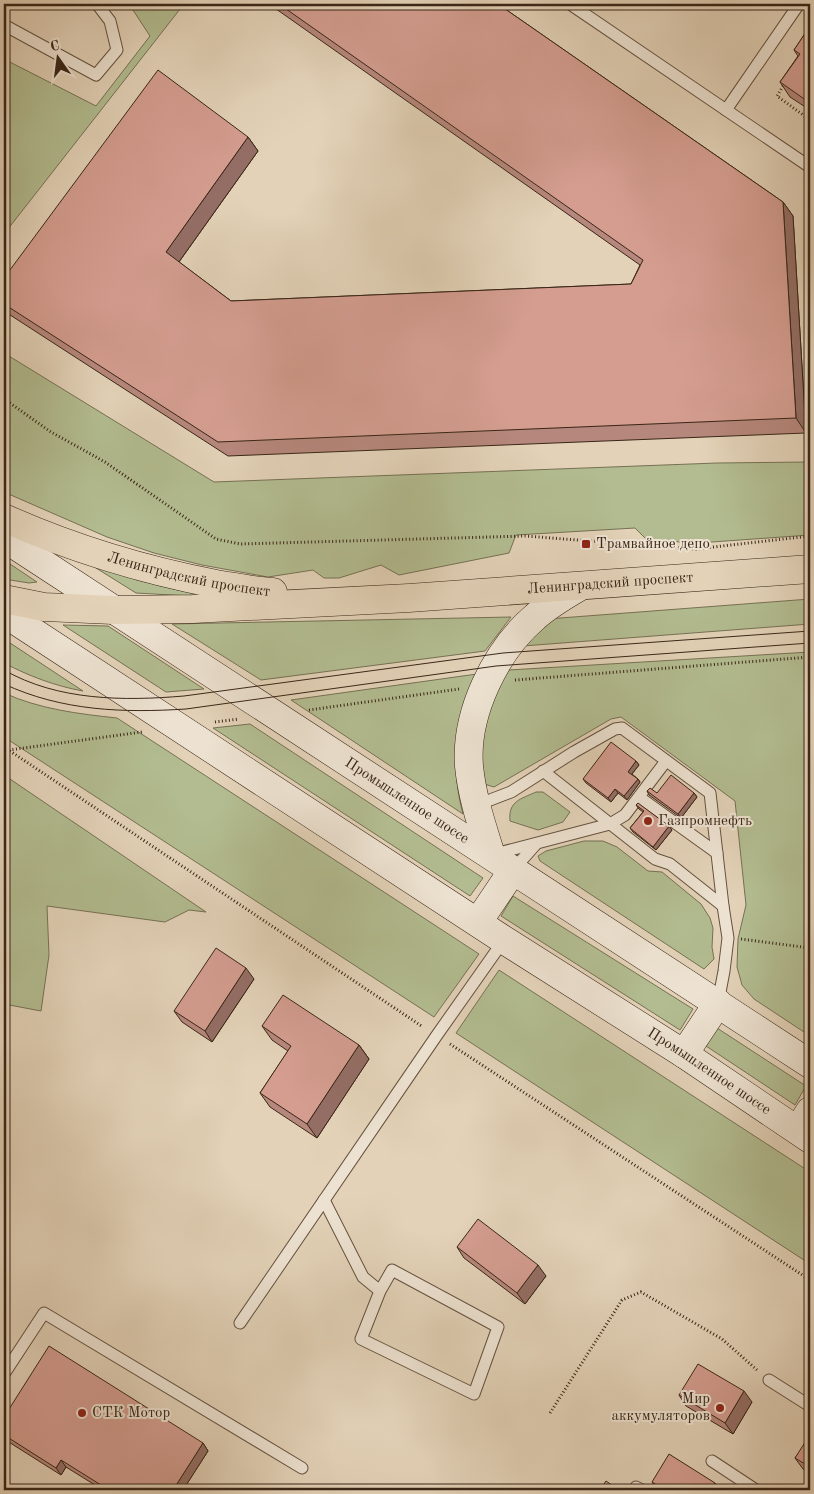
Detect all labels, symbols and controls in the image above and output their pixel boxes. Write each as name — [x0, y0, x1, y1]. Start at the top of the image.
north arrow — [32, 32, 82, 82]
text: С — [49, 38, 61, 54]
place label: Трамвайное депо — [596, 537, 710, 552]
marker: Трамвайное депо — [580, 538, 592, 550]
street label: Ленинградский проспект — [106, 550, 271, 599]
street label: Ленинградский проспект — [527, 570, 694, 597]
street label: Промышленное шоссе — [342, 755, 472, 847]
place label: Газпромнефть — [658, 814, 752, 829]
marker: Газпромнефть — [642, 815, 654, 827]
street label: Промышленное шоссе — [645, 1025, 774, 1118]
place label: Мир аккумуляторов — [612, 1392, 710, 1424]
marker: Мир аккумуляторов — [714, 1402, 726, 1414]
place label: СТК Мотор — [92, 1406, 170, 1421]
marker: СТК Мотор — [76, 1407, 88, 1419]

